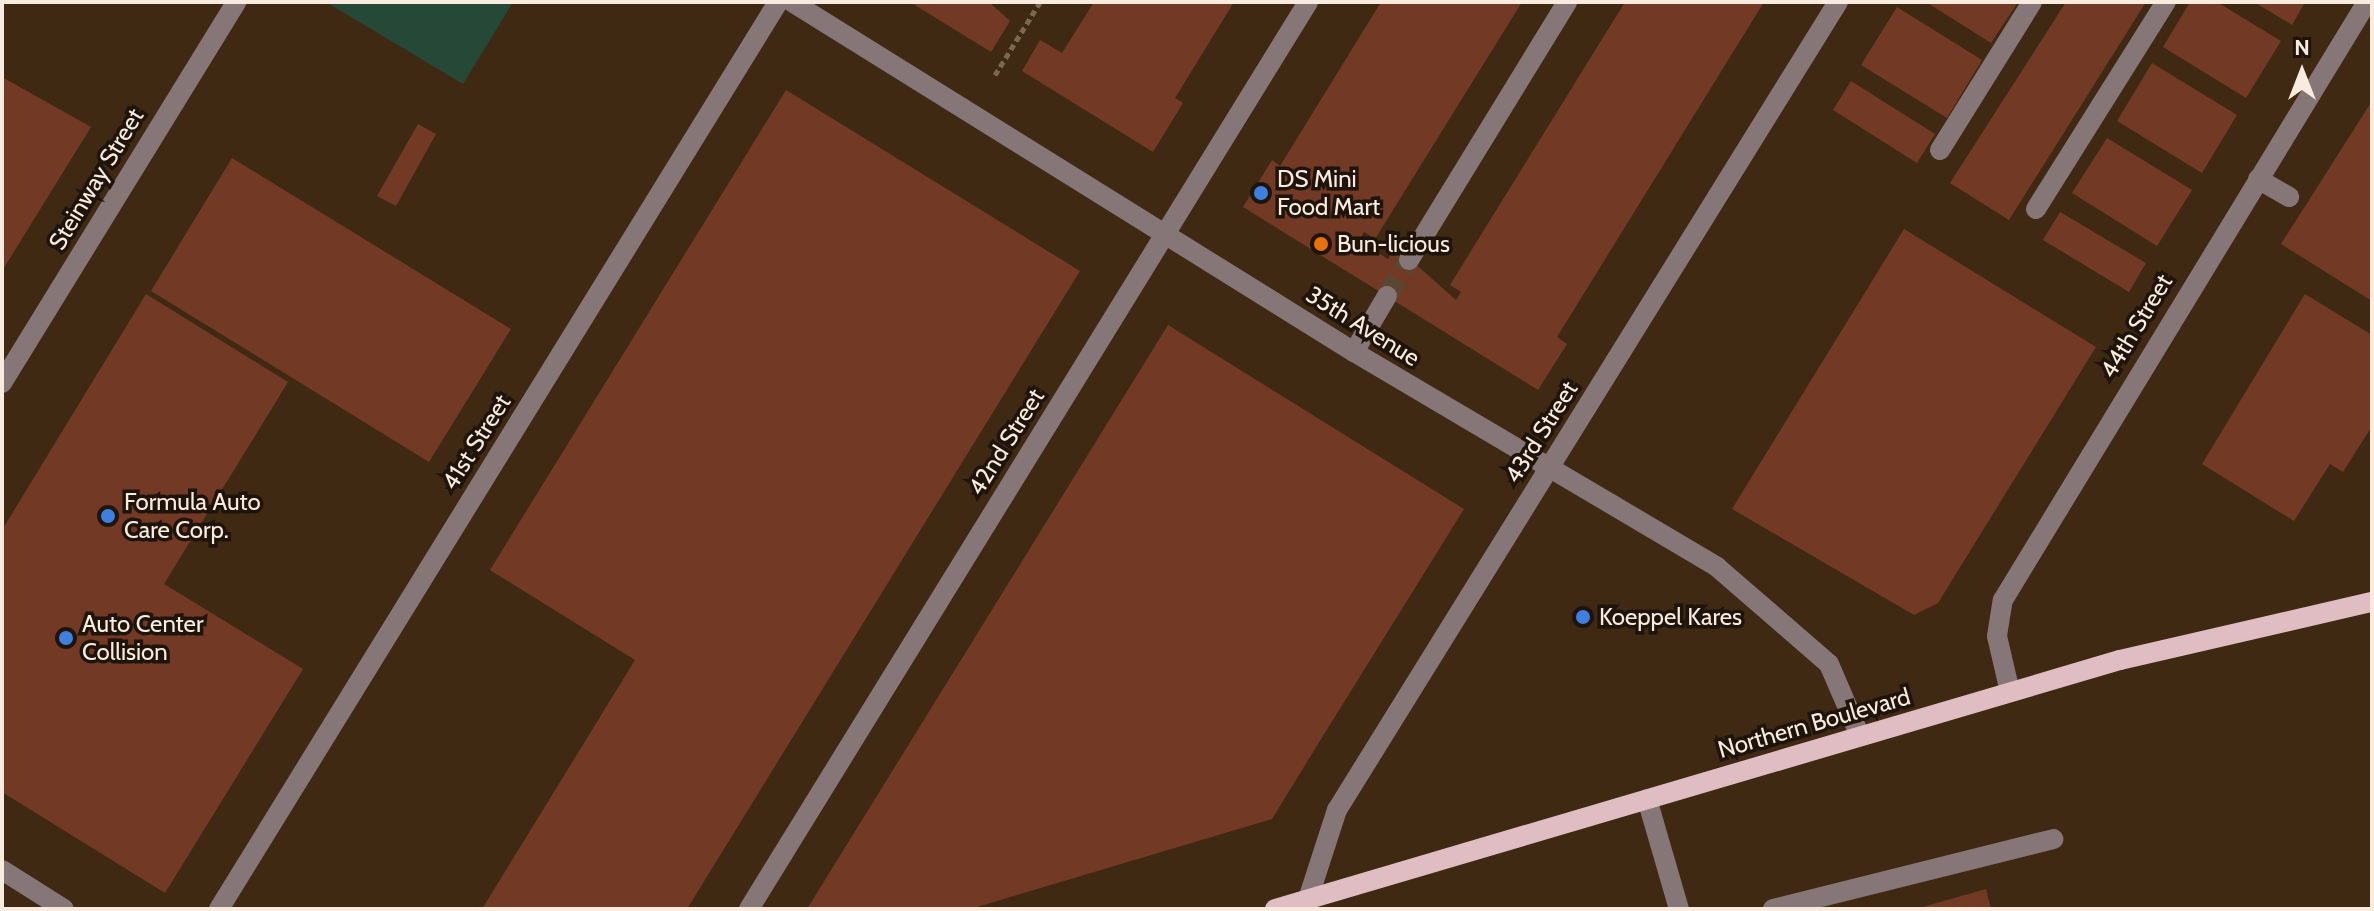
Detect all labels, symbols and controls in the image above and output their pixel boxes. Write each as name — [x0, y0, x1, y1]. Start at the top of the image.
north arrow — [2262, 32, 2342, 112]
text: N — [2294, 34, 2310, 61]
street label: Steinway Street — [43, 103, 149, 255]
place label: DS Mini Food Mart — [1277, 165, 1380, 221]
marker: DS Mini Food Mart — [1252, 184, 1270, 202]
place label: Bun-licious — [1337, 230, 1450, 258]
marker: Bun-licious — [1312, 235, 1330, 253]
street label: 44th Street — [2094, 269, 2178, 383]
street label: 35th Avenue — [1301, 280, 1425, 372]
street label: 43rd Street — [1498, 376, 1584, 488]
street label: 42nd Street — [962, 383, 1050, 501]
street label: 41st Street — [435, 389, 517, 495]
place label: Formula Auto Care Corp. — [124, 488, 261, 544]
marker: Formula Auto Care Corp. — [99, 507, 117, 525]
place label: Koeppel Kares — [1599, 603, 1742, 631]
marker: Koeppel Kares — [1574, 608, 1592, 626]
place label: Auto Center Collision — [82, 610, 203, 666]
marker: Auto Center Collision — [57, 629, 75, 647]
street label: Northern Boulevard — [1715, 682, 1913, 764]

